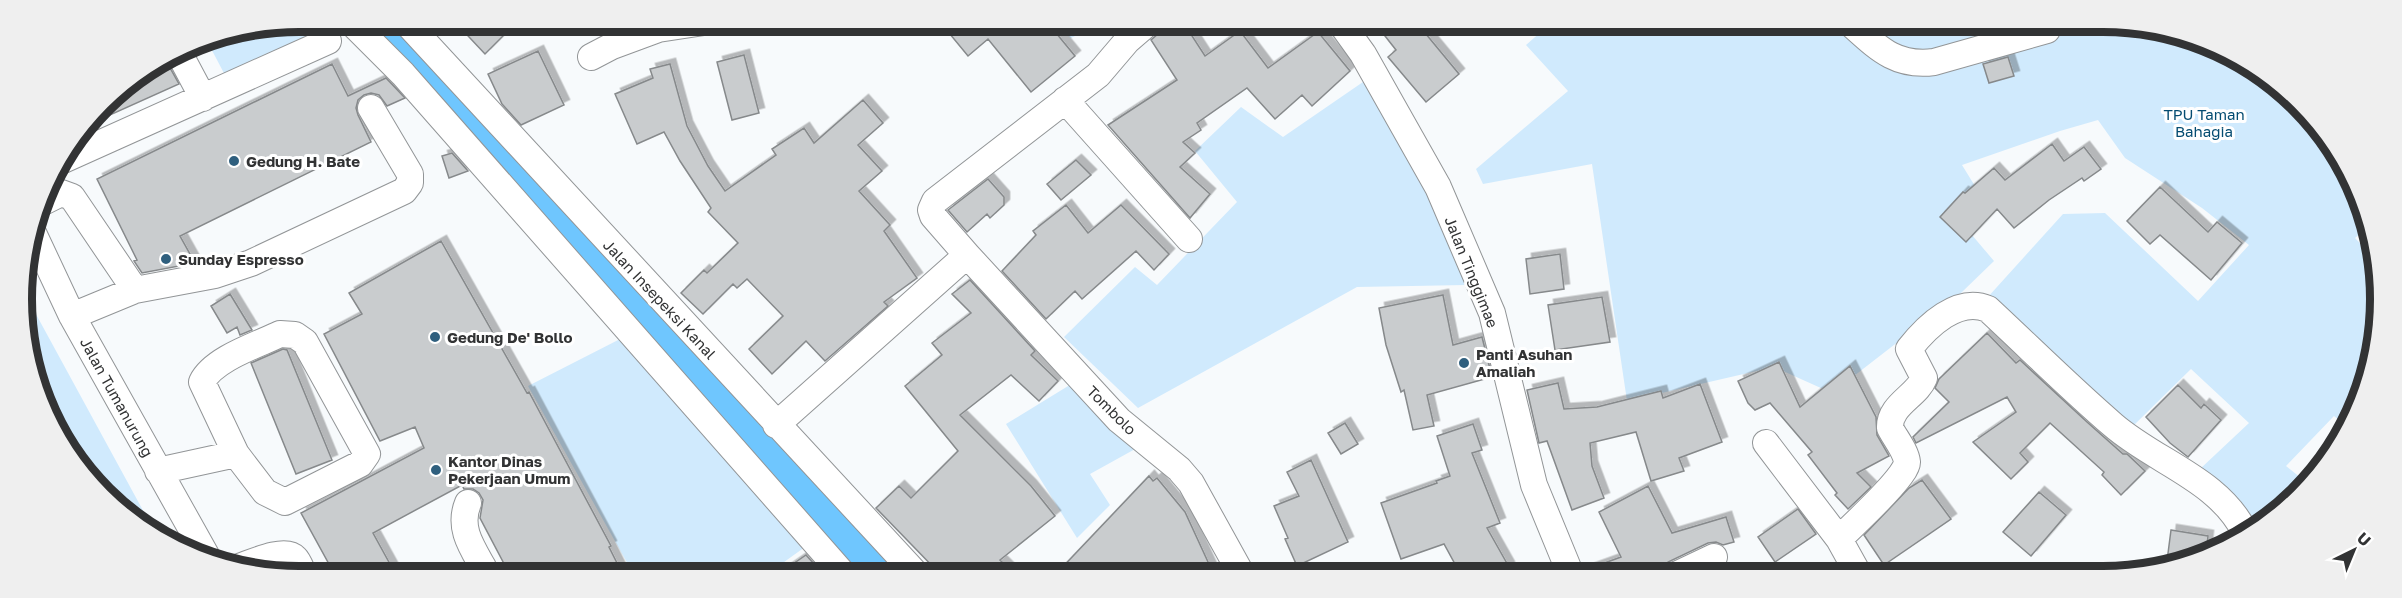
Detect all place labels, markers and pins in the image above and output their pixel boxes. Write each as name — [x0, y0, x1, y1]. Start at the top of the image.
place label: Gedung H. Bate — [246, 152, 360, 170]
marker: Gedung H. Bate — [227, 154, 241, 168]
place label: Sunday Espresso — [178, 250, 304, 268]
marker: Sunday Espresso — [159, 252, 173, 266]
place label: Gedung De' Bollo — [447, 328, 572, 346]
marker: Gedung De' Bollo — [428, 330, 442, 344]
place label: Panti Asuhan Amaliah — [1476, 345, 1572, 380]
marker: Panti Asuhan Amaliah — [1457, 356, 1471, 370]
place label: Kantor Dinas Pekerjaan Umum — [448, 452, 570, 487]
marker: Kantor Dinas Pekerjaan Umum — [429, 463, 443, 477]

